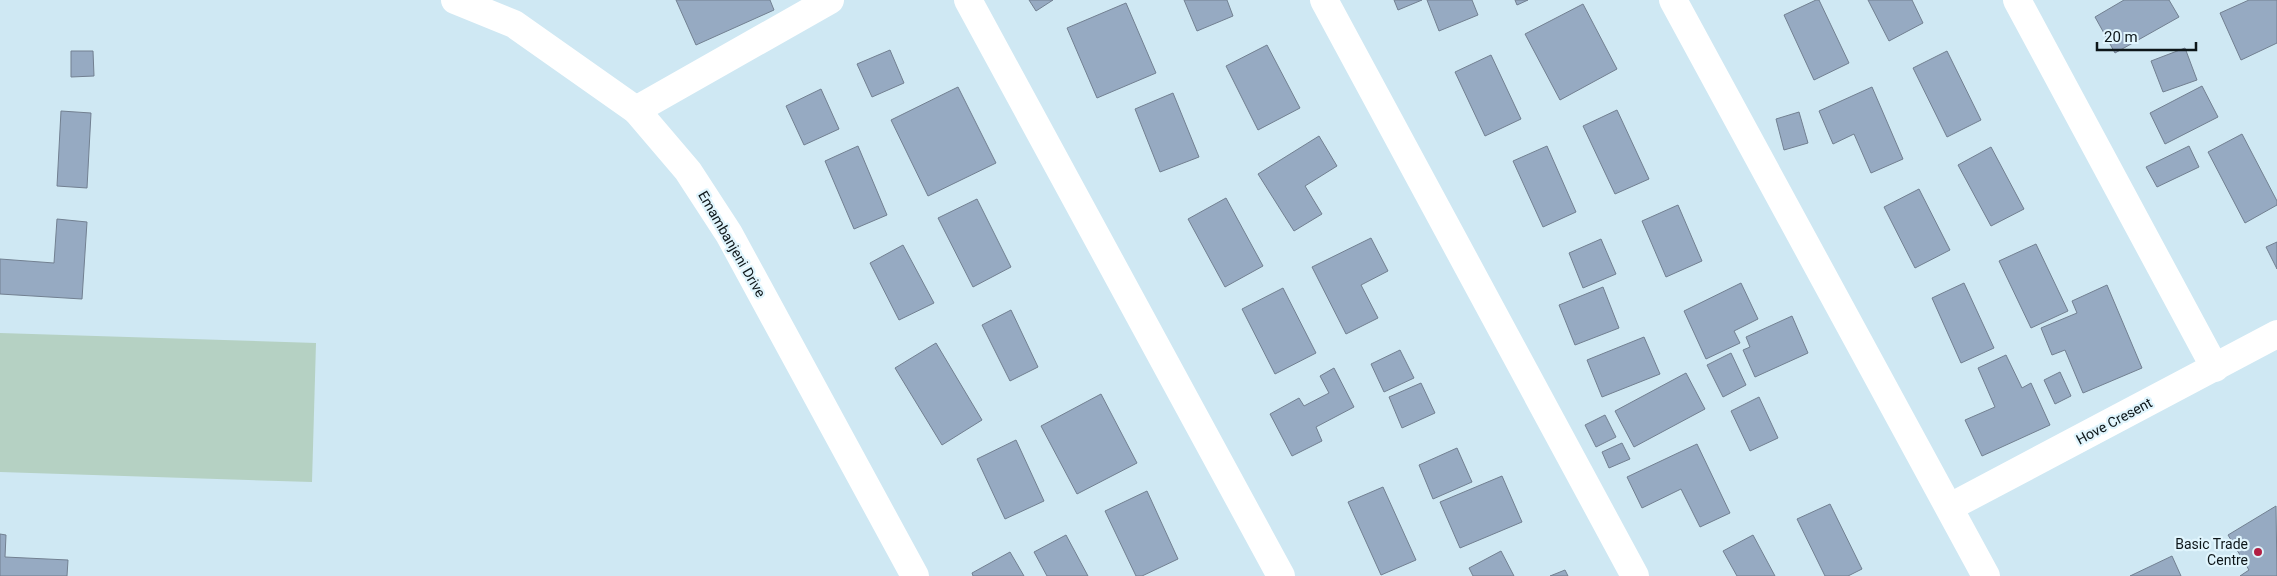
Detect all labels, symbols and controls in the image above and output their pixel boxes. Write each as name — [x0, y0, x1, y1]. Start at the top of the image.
scale bar — [2097, 20, 2196, 52]
text: 20 m — [2104, 28, 2138, 46]
street label: Emambanjeni Drive — [695, 188, 769, 300]
street label: Hove Cresent — [2073, 394, 2155, 448]
place label: Basic Trade Centre — [2175, 536, 2248, 568]
marker: Basic Trade Centre — [2252, 546, 2264, 558]

